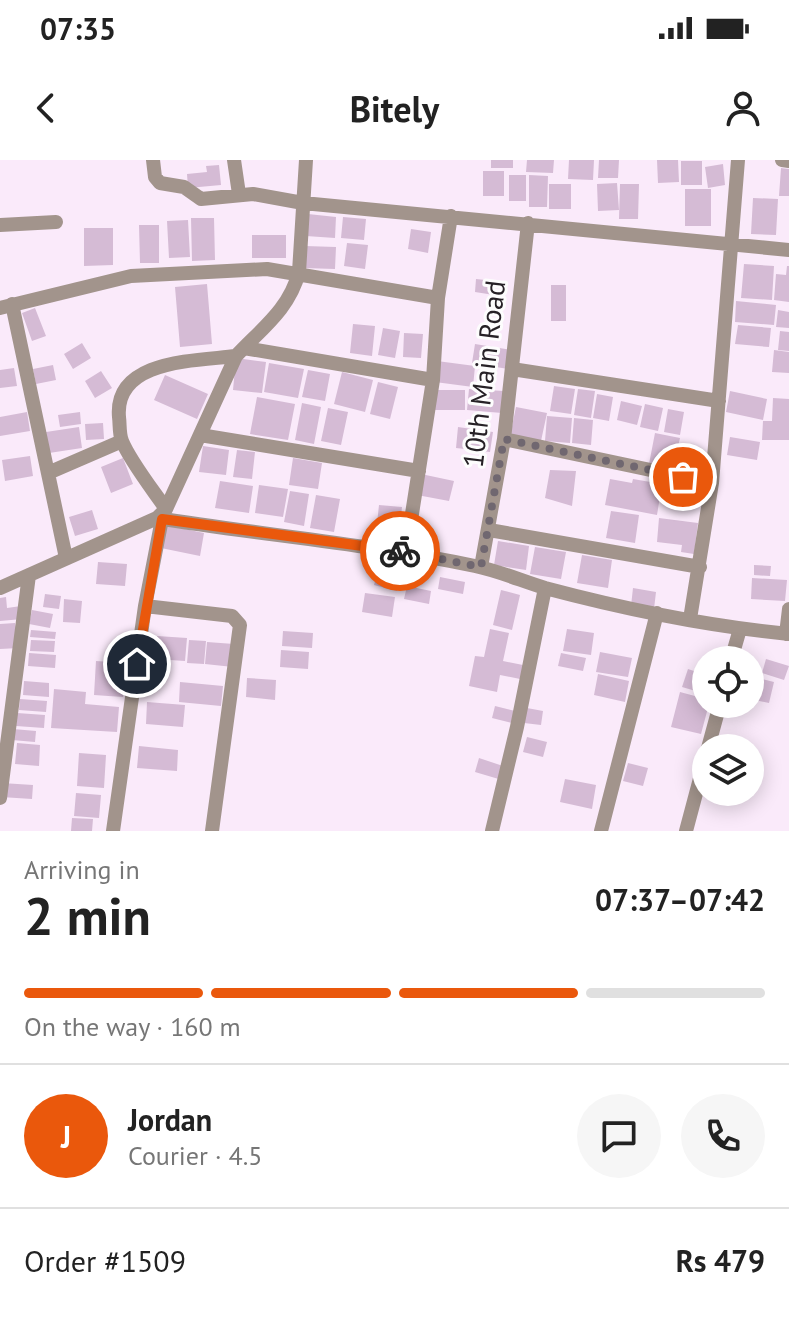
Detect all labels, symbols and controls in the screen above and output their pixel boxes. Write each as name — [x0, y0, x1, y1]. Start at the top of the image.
text: 07:35 — [40, 9, 116, 48]
text: Bitely — [350, 85, 439, 132]
icon: back — [24, 86, 68, 130]
icon: person — [721, 86, 765, 130]
street label: 10th Main Road — [454, 278, 513, 470]
pin — [649, 443, 717, 511]
icon: bag — [661, 455, 705, 499]
courier — [360, 511, 440, 591]
icon: bike — [378, 529, 422, 573]
pin — [103, 630, 171, 698]
icon: home — [115, 642, 159, 686]
map controls — [692, 646, 764, 806]
button: locate — [692, 646, 764, 718]
button: layers — [692, 734, 764, 806]
text: Arriving in — [24, 853, 140, 886]
text: 07:37–07:42 — [595, 880, 765, 919]
text: 2 min — [24, 882, 151, 949]
text: On the way · 160 m — [24, 1010, 241, 1043]
button: chat — [577, 1094, 661, 1178]
button: phone — [681, 1094, 765, 1178]
text: Jordan — [128, 1100, 212, 1139]
text: J — [61, 1117, 71, 1156]
text: Courier · 4.5 — [128, 1139, 262, 1172]
text: Order #1509 — [24, 1241, 186, 1280]
text: Rs 479 — [676, 1241, 765, 1280]

